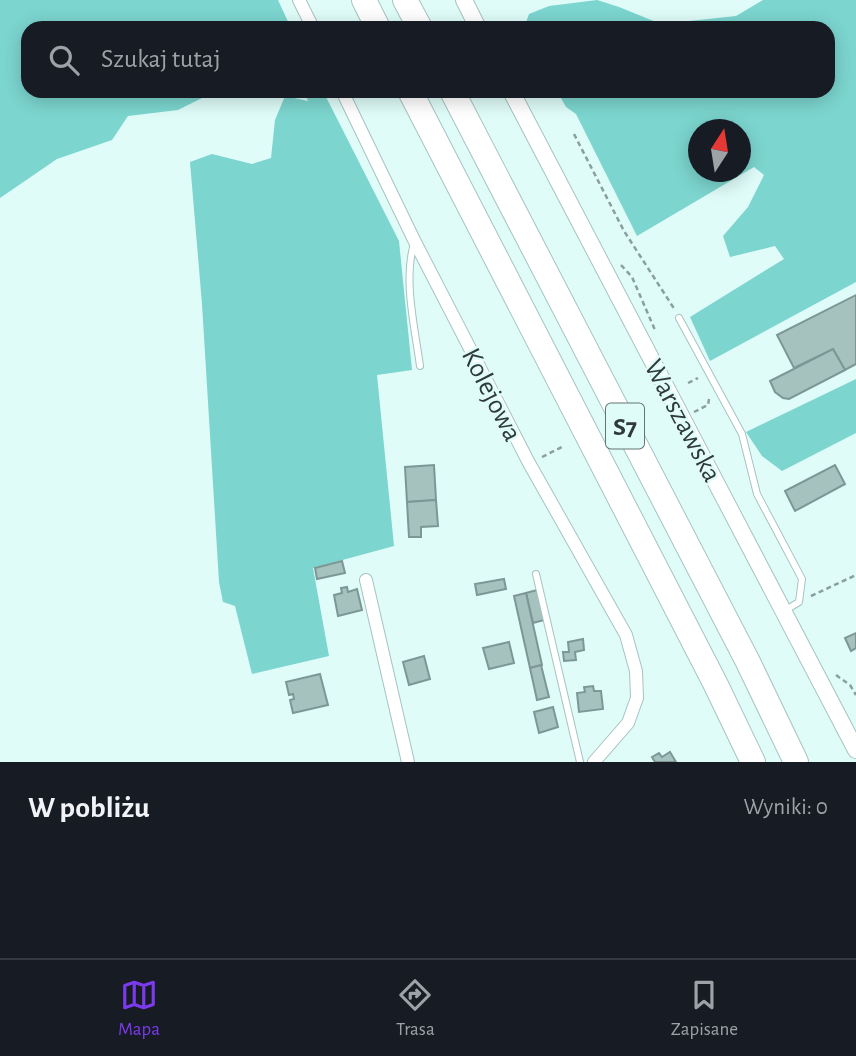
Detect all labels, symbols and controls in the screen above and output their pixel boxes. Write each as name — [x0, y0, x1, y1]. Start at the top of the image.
search box — [21, 21, 835, 98]
icon: search — [45, 41, 83, 79]
text: Szukaj tutaj — [101, 46, 221, 72]
north arrow — [688, 119, 751, 182]
street label: Kolejowa — [456, 344, 527, 446]
street label: Warszawska — [638, 355, 726, 487]
road number: S7 — [606, 404, 644, 448]
text: W pobliżu — [28, 793, 150, 823]
text: Wyniki: 0 — [743, 796, 828, 819]
tab: Mapa — [118, 976, 160, 1041]
tab: Trasa — [396, 976, 435, 1041]
tab: Zapisane — [671, 976, 738, 1041]

